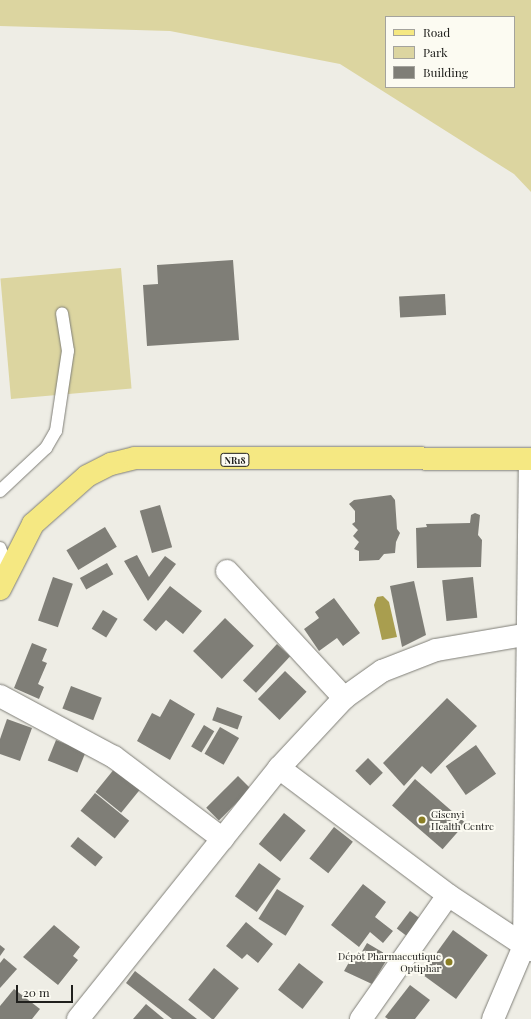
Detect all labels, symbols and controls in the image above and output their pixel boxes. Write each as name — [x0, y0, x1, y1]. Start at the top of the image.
legend — [385, 16, 515, 88]
text: Road — [423, 24, 450, 40]
text: Park — [423, 44, 448, 60]
text: Building — [423, 64, 468, 80]
road number: NR18 — [220, 453, 250, 467]
place label: Gisenyi Health Centre — [431, 808, 494, 832]
marker: Gisenyi Health Centre — [416, 814, 428, 826]
place label: Dépôt Pharmaceutique Optiphar — [338, 950, 441, 974]
marker: Dépôt Pharmaceutique Optiphar — [444, 957, 454, 967]
scale bar — [18, 977, 75, 1003]
text: 20 m — [23, 984, 50, 1000]

